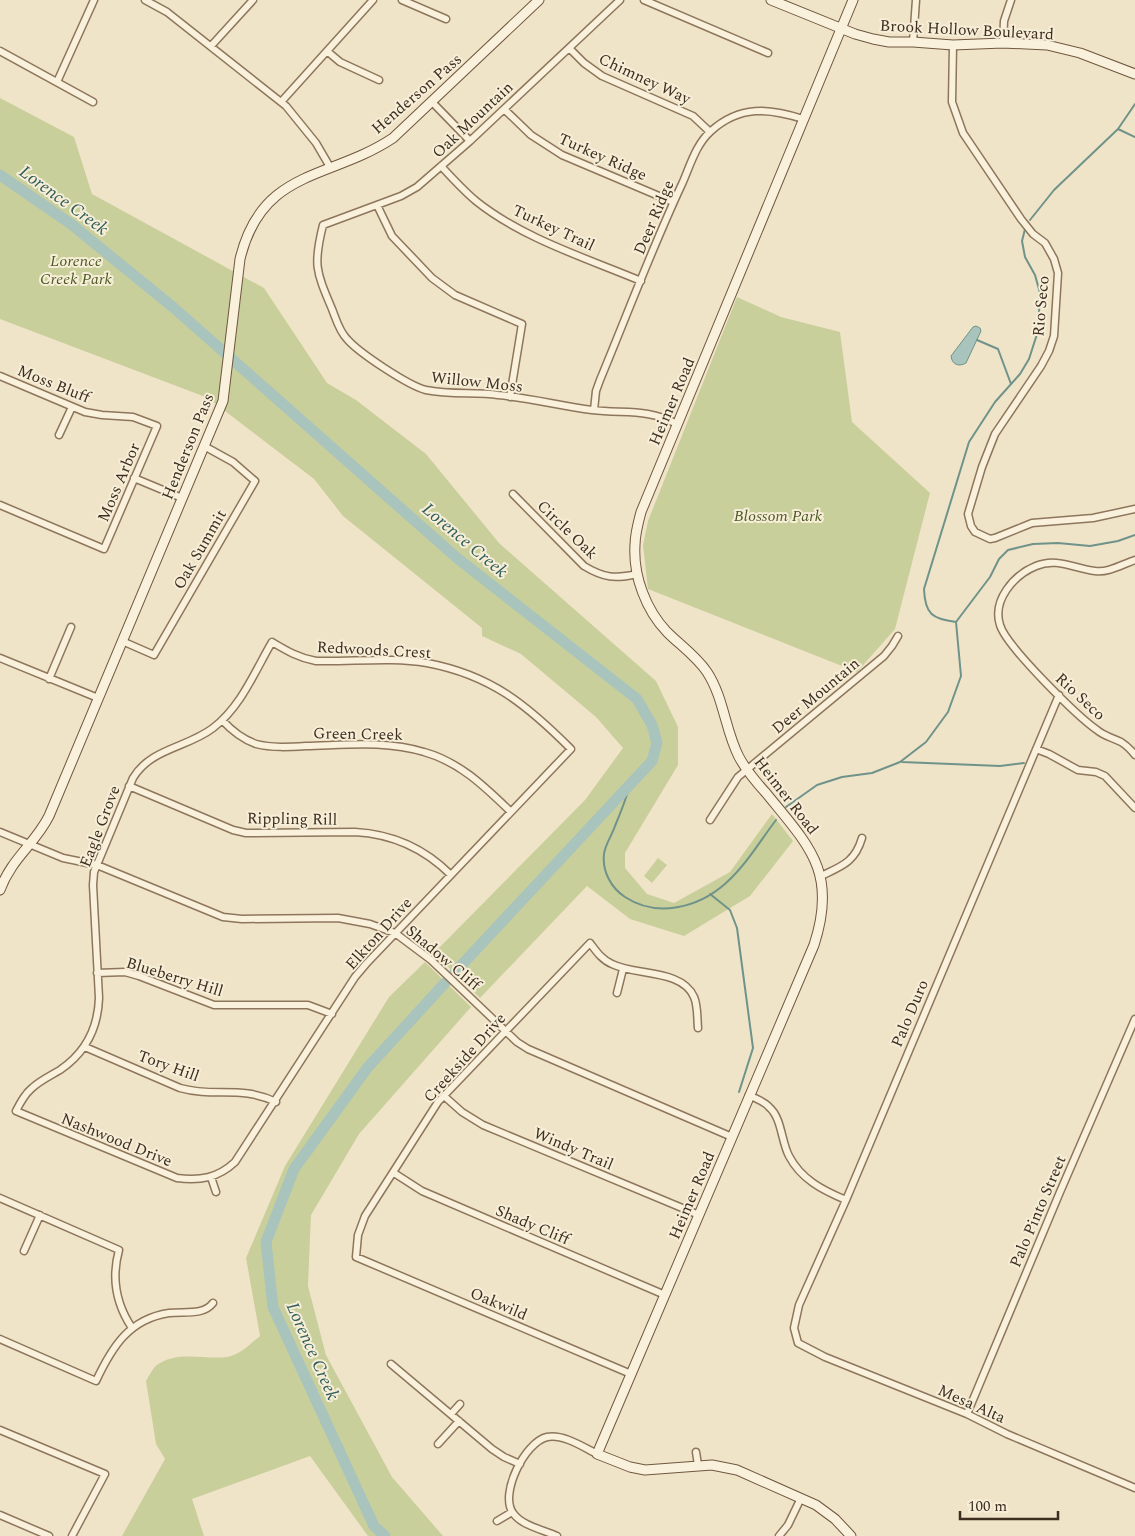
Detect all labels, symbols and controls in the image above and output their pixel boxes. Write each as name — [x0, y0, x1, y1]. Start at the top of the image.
street label: Brook Hollow Boulevard — [879, 13, 1055, 47]
street label: Chimney Way — [595, 47, 696, 111]
street label: Henderson Pass — [366, 48, 467, 140]
street label: Oak Mountain — [427, 76, 519, 164]
street label: Turkey Ridge — [554, 127, 651, 187]
water label: Lorence Creek — [13, 159, 115, 243]
street label: Deer Ridge — [627, 176, 680, 258]
street label: Turkey Trail — [508, 198, 599, 257]
park label: Lorence Creek Park — [40, 249, 112, 291]
street label: Rio Seco — [1026, 275, 1056, 338]
street label: Heimer Road — [643, 354, 701, 449]
street label: Moss Bluff — [14, 358, 95, 410]
street label: Willow Moss — [430, 365, 524, 399]
street label: Henderson Pass — [156, 389, 220, 503]
street label: Moss Arbor — [91, 439, 146, 526]
street label: Circle Oak — [531, 494, 603, 565]
water label: Lorence Creek — [416, 496, 514, 585]
park label: Blossom Park — [734, 504, 823, 528]
street label: Oak Summit — [167, 505, 233, 594]
street label: Redwoods Crest — [316, 635, 432, 665]
street label: Deer Mountain — [766, 652, 865, 740]
street label: Rio Seco — [1050, 667, 1111, 726]
street label: Green Creek — [313, 721, 403, 747]
street label: Heimer Road — [748, 751, 825, 840]
street label: Eagle Grove — [73, 782, 127, 871]
street label: Rippling Rill — [247, 806, 337, 832]
street label: Elkton Drive — [340, 892, 418, 975]
street label: Shadow Cliff — [401, 919, 487, 997]
street label: Blueberry Hill — [123, 951, 226, 1003]
street label: Palo Duro — [885, 976, 935, 1051]
street label: Creekside Drive — [418, 1007, 512, 1108]
street label: Tory Hill — [134, 1044, 203, 1088]
street label: Nashwood Drive — [57, 1107, 176, 1173]
street label: Windy Trail — [530, 1121, 617, 1177]
street label: Heimer Road — [663, 1148, 721, 1243]
street label: Palo Pinto Street — [1003, 1151, 1073, 1271]
street label: Shady Cliff — [492, 1199, 574, 1252]
street label: Oakwild — [466, 1281, 531, 1327]
water label: Lorence Creek — [279, 1298, 346, 1405]
street label: Mesa Alta — [934, 1378, 1009, 1430]
scale bar — [960, 1488, 1058, 1520]
text: 100 m — [968, 1495, 1007, 1518]

